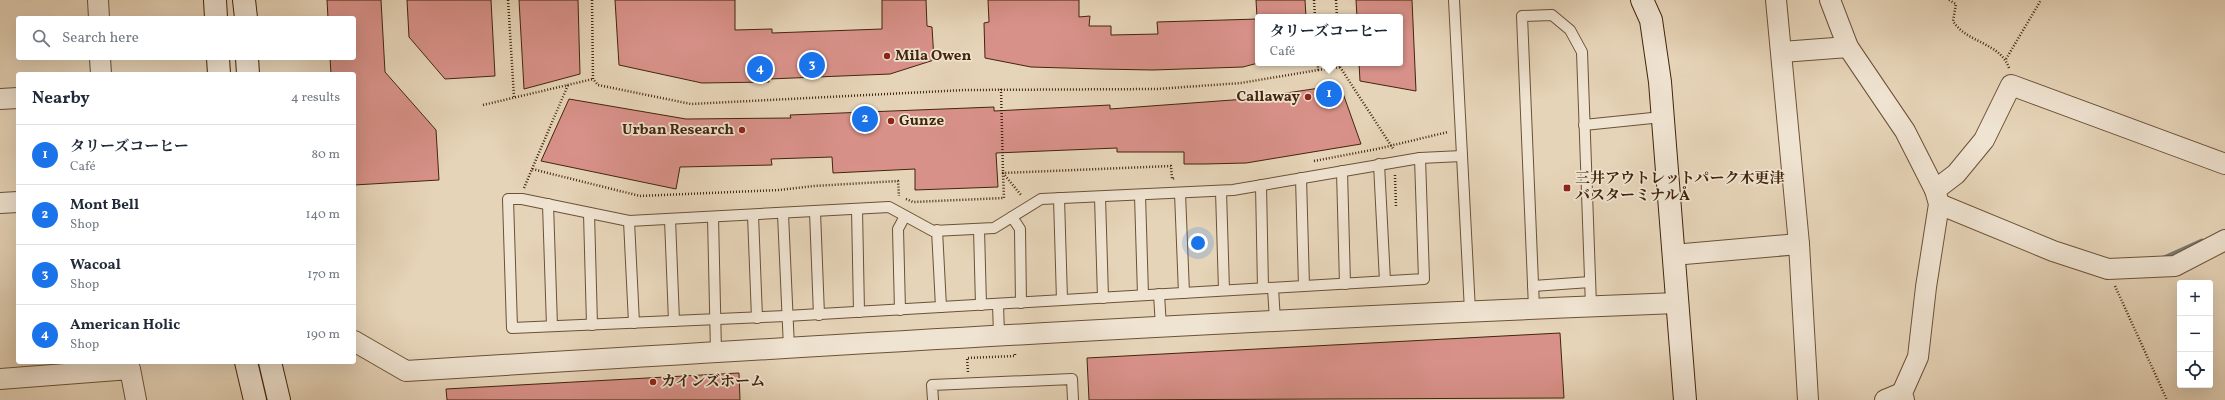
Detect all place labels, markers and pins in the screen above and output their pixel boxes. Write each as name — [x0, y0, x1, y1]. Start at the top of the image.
place label: Mila Owen — [895, 46, 972, 67]
pin: 3 — [799, 50, 825, 80]
marker: Mila Owen — [882, 51, 892, 61]
pin: 4 — [747, 54, 773, 84]
pin: 1 — [1316, 79, 1342, 109]
place label: Callaway — [1236, 87, 1301, 108]
marker: Callaway — [1303, 92, 1313, 102]
pin: 2 — [852, 104, 878, 134]
place label: Gunze — [899, 111, 944, 132]
marker: Gunze — [886, 116, 896, 126]
place label: Urban Research — [622, 120, 734, 141]
marker: Urban Research — [737, 125, 747, 135]
place label: 三井アウトレットパーク木更津 バスターミナルÅ — [1575, 169, 1785, 207]
marker: 三井アウトレットパーク木更津 バスターミナルÅ — [1562, 183, 1572, 193]
place label: カインズホーム — [661, 372, 765, 393]
marker: カインズホーム — [648, 377, 658, 387]

